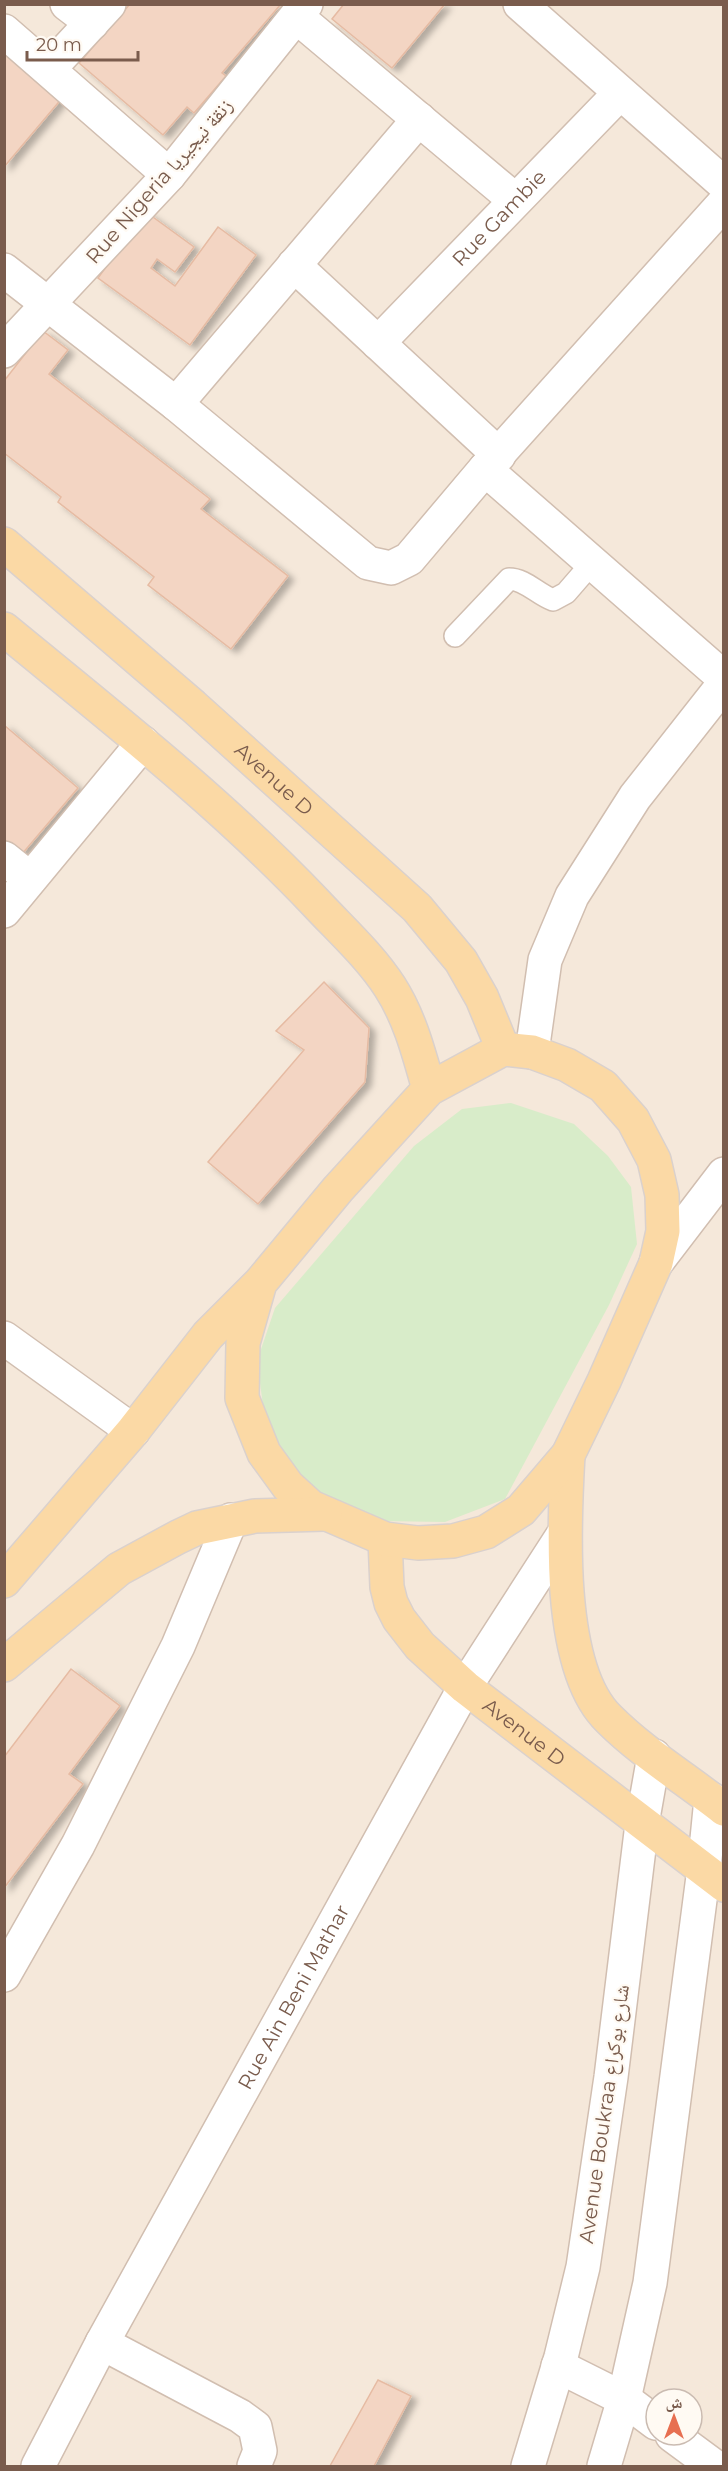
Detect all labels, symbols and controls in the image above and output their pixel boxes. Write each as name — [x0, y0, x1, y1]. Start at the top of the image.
scale bar — [27, 24, 138, 62]
text: 20 m — [36, 34, 82, 56]
street label: Rue Nigeria زنقة نيجيريا — [81, 93, 237, 269]
street label: Rue Gambie — [447, 165, 551, 271]
street label: Avenue D — [230, 738, 318, 821]
street label: Avenue D — [478, 1693, 570, 1771]
street label: Rue Ain Beni Mathar — [233, 1900, 354, 2094]
street label: Avenue Boukraa شارع بوكراع — [574, 1983, 635, 2245]
north arrow — [644, 2387, 704, 2447]
text: ش — [666, 2393, 683, 2412]

